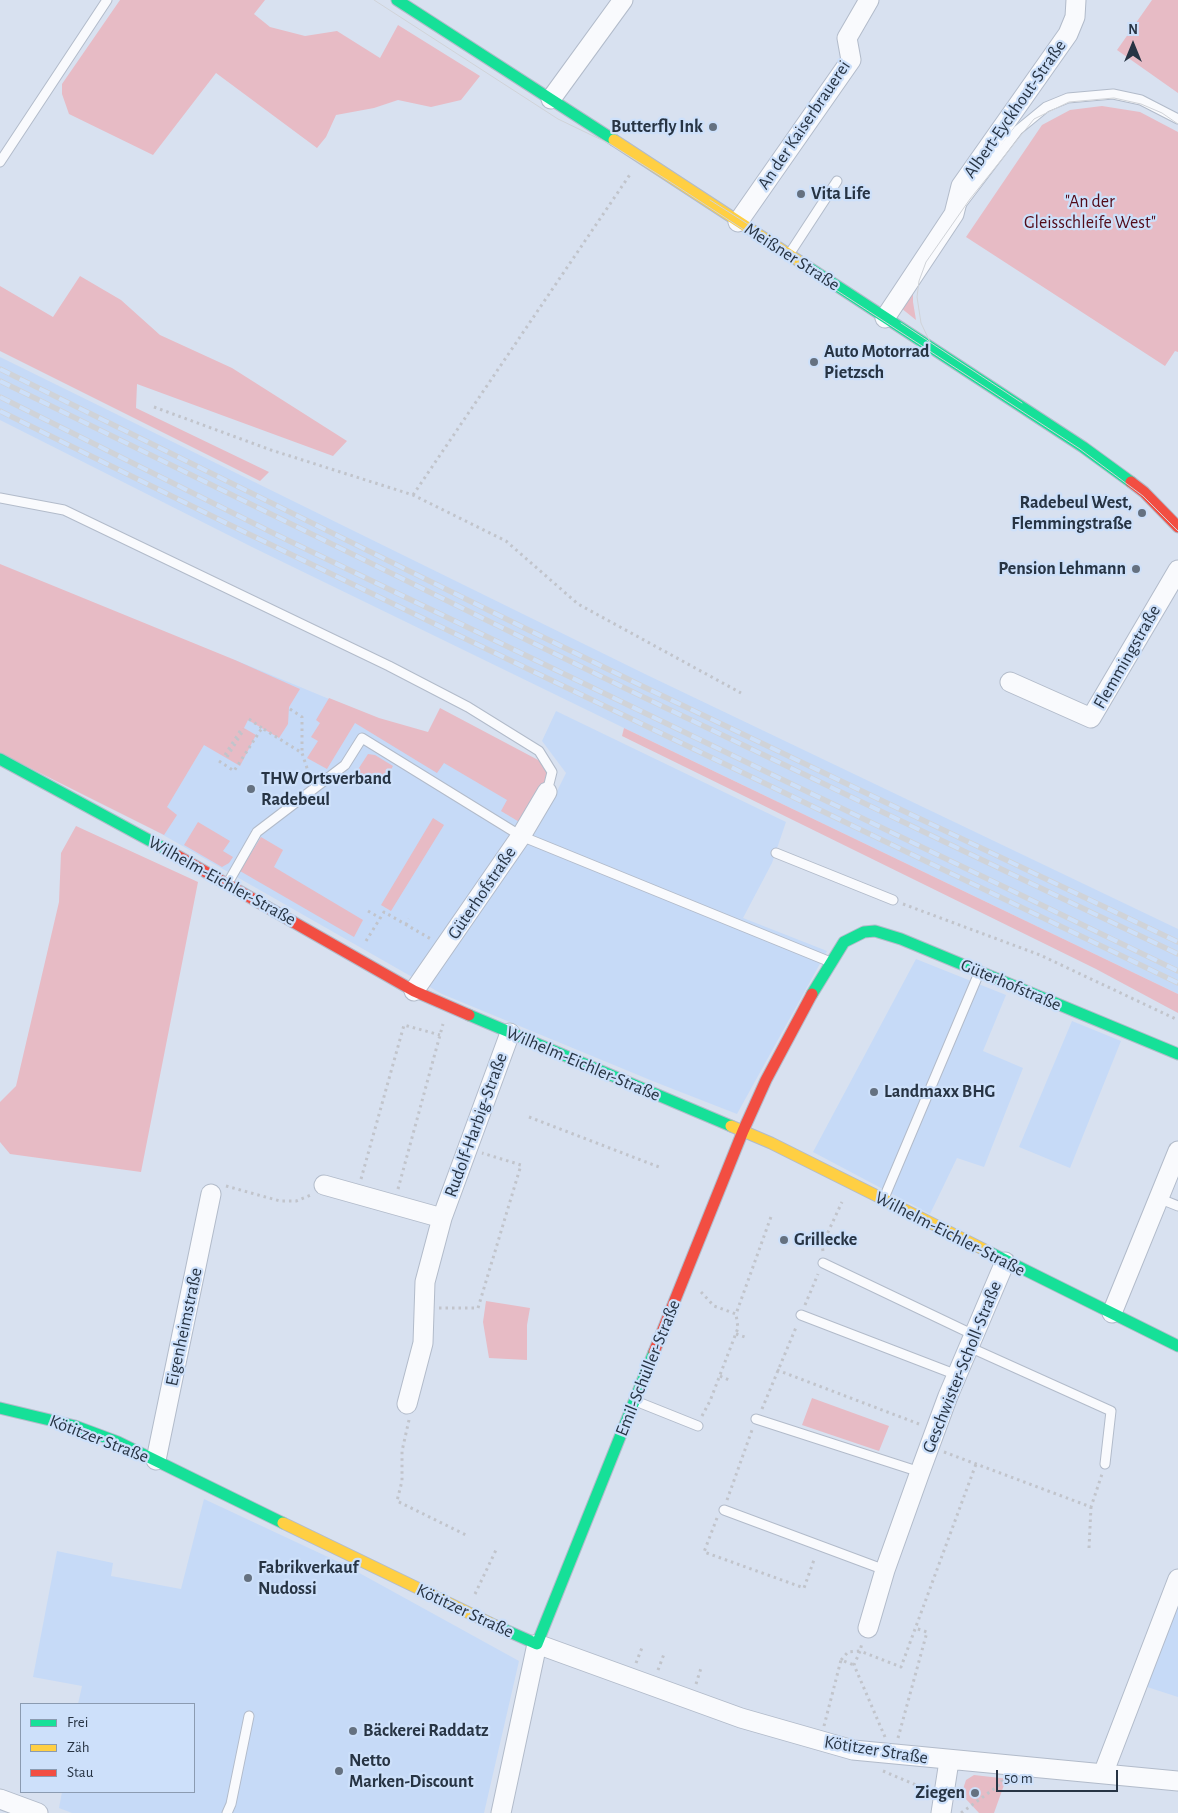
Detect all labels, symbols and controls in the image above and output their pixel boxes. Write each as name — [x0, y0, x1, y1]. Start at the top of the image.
north arrow — [1108, 20, 1158, 70]
text: N — [1128, 23, 1138, 37]
street label: Albert-Eyckhout-Straße — [959, 36, 1071, 182]
street label: An der Kaiserbrauerei — [753, 56, 855, 194]
place label: Butterfly Ink — [611, 116, 703, 138]
marker: Butterfly Ink — [707, 121, 719, 133]
place label: Vita Life — [811, 183, 870, 205]
marker: Vita Life — [795, 188, 807, 200]
park label: "An der Gleisschleife West" — [1024, 191, 1156, 233]
street label: Meißner Straße — [740, 218, 844, 296]
place label: Auto Motorrad Pietzsch — [824, 341, 930, 384]
marker: Auto Motorrad Pietzsch — [808, 356, 820, 368]
place label: Radebeul West, Flemmingstraße — [1011, 492, 1132, 534]
marker: Radebeul West, Flemmingstraße — [1136, 507, 1148, 519]
place label: Pension Lehmann — [998, 558, 1126, 580]
marker: Pension Lehmann — [1130, 563, 1142, 575]
street label: Flemmingstraße — [1089, 601, 1165, 713]
place label: THW Ortsverband Radebeul — [261, 768, 391, 811]
marker: THW Ortsverband Radebeul — [245, 783, 257, 795]
street label: Wilhelm-Eichler-Straße — [144, 831, 300, 931]
street label: Güterhofstraße — [443, 843, 521, 943]
street label: Güterhofstraße — [957, 954, 1065, 1016]
street label: Wilhelm-Eichler-Straße — [503, 1022, 663, 1106]
street label: Rudolf-Harbig-Straße — [440, 1050, 512, 1200]
place label: Landmaxx BHG — [884, 1081, 995, 1103]
marker: Landmaxx BHG — [868, 1086, 880, 1098]
street label: Wilhelm-Eichler-Straße — [871, 1187, 1029, 1281]
place label: Grillecke — [794, 1229, 857, 1251]
marker: Grillecke — [778, 1234, 790, 1246]
street label: Eigenheimstraße — [161, 1266, 207, 1388]
street label: Geschwister-Scholl-Straße — [918, 1278, 1006, 1456]
street label: Emil-Schüller-Straße — [611, 1297, 685, 1439]
street label: Kötitzer Straße — [46, 1410, 152, 1468]
place label: Fabrikverkauf Nudossi — [258, 1557, 358, 1600]
marker: Fabrikverkauf Nudossi — [242, 1572, 254, 1584]
street label: Kötitzer Straße — [413, 1579, 517, 1643]
legend — [20, 1703, 195, 1793]
text: Frei — [67, 1715, 88, 1730]
place label: Bäckerei Raddatz — [363, 1720, 489, 1742]
marker: Bäckerei Raddatz — [347, 1725, 359, 1737]
street label: Kötitzer Straße — [823, 1731, 929, 1769]
text: Zäh — [67, 1740, 90, 1755]
place label: Netto Marken-Discount — [349, 1750, 474, 1792]
scale bar — [998, 1760, 1120, 1792]
text: Stau — [67, 1765, 93, 1780]
marker: Netto Marken-Discount — [333, 1765, 345, 1777]
text: 50 m — [1004, 1771, 1033, 1786]
place label: Ziegen — [915, 1782, 965, 1804]
marker: Ziegen — [969, 1787, 981, 1799]

